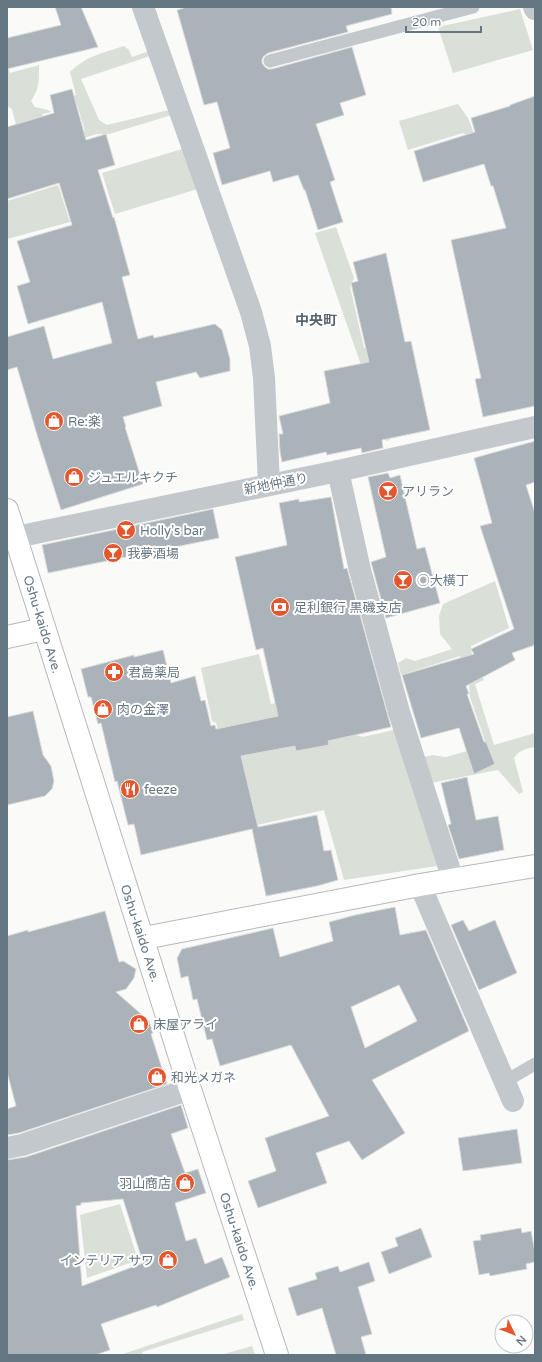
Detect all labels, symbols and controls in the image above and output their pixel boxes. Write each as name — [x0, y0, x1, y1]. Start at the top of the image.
scale bar — [406, 8, 481, 34]
text: 20 m — [412, 15, 441, 29]
district label: 中央町 — [295, 312, 337, 329]
shop icon: Re:楽 — [43, 410, 65, 432]
place label: Re:楽 — [68, 414, 101, 430]
shop icon: ジュエルキクチ — [63, 466, 85, 488]
place label: ジュエルキクチ — [88, 470, 178, 486]
street label: 新地仲通り — [243, 470, 310, 498]
bar icon: アリラン — [377, 480, 399, 502]
place label: アリラン — [402, 484, 454, 500]
bar icon: Holly’s bar — [115, 519, 137, 541]
place label: Holly’s bar — [140, 523, 204, 539]
bar icon: 我夢酒場 — [102, 542, 124, 564]
place label: 我夢酒場 — [127, 546, 179, 562]
bar icon: ○大横丁 — [392, 569, 414, 591]
street label: Oshu-kaido Ave. — [20, 573, 65, 675]
place label: ○大横丁 — [417, 573, 469, 589]
bank icon: 足利銀行 黒磯支店 — [269, 596, 291, 618]
place label: 足利銀行 黒磯支店 — [294, 600, 401, 616]
pharmacy icon: 君島薬局 — [103, 661, 125, 683]
place label: 君島薬局 — [128, 665, 180, 681]
shop icon: 肉の金澤 — [92, 698, 114, 720]
place label: 肉の金澤 — [117, 702, 169, 718]
restaurant icon: feeze — [119, 778, 141, 800]
place label: feeze — [144, 782, 177, 798]
street label: Oshu-kaido Ave. — [117, 883, 163, 984]
shop icon: 床屋アライ — [128, 1013, 150, 1035]
place label: 床屋アライ — [153, 1017, 218, 1033]
shop icon: 和光メガネ — [146, 1066, 168, 1088]
place label: 和光メガネ — [171, 1070, 236, 1086]
shop icon: 羽山商店 — [174, 1172, 196, 1194]
place label: 羽山商店 — [119, 1176, 171, 1192]
street label: Oshu-kaido Ave. — [216, 1191, 262, 1292]
shop icon: インテリア サワ — [157, 1249, 179, 1271]
place label: インテリア サワ — [60, 1253, 154, 1269]
north arrow — [494, 1314, 534, 1354]
text: N — [513, 1333, 529, 1348]

